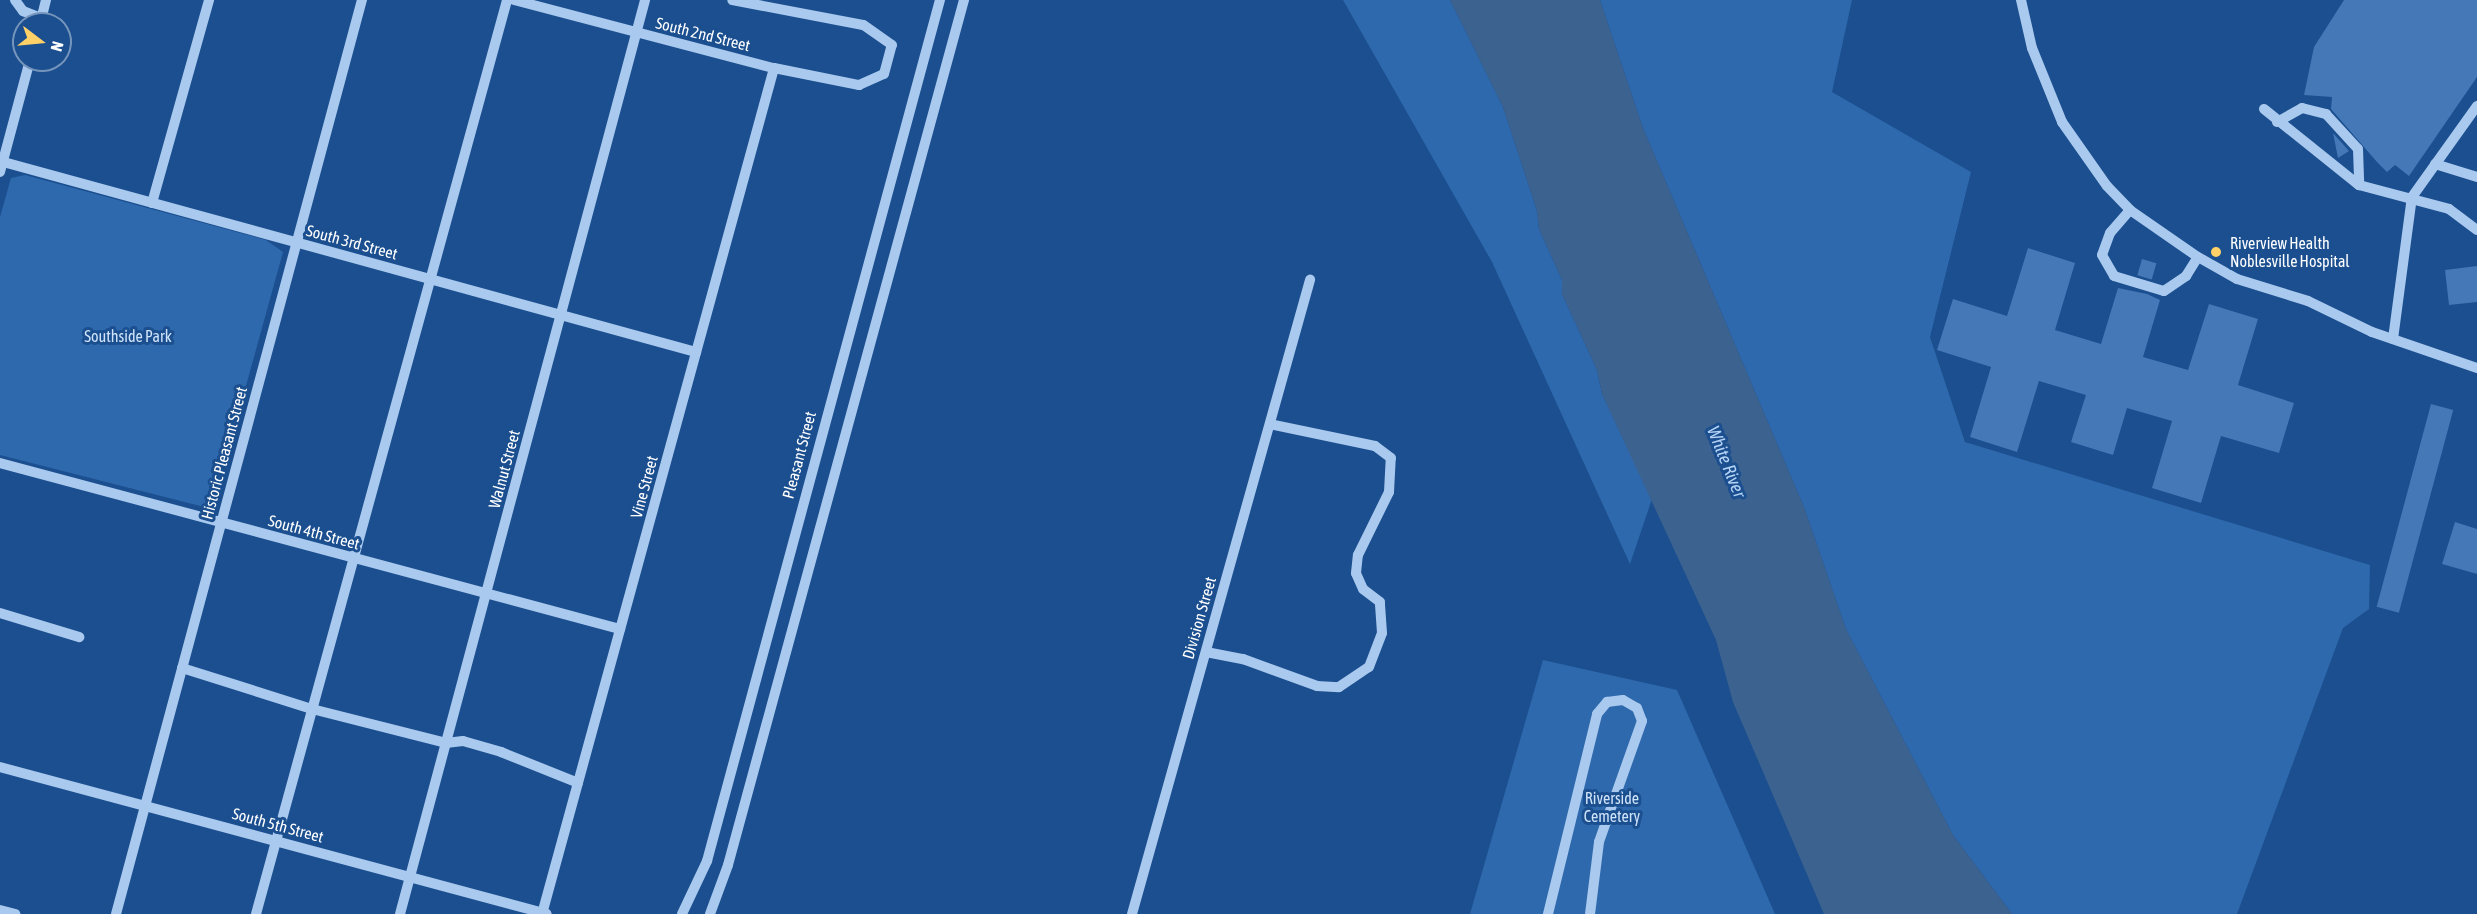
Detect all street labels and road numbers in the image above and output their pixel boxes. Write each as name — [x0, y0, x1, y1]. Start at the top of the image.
street label: South 2nd Street — [654, 13, 752, 55]
street label: South 3rd Street — [304, 221, 400, 263]
street label: Historic Pleasant Street — [197, 385, 251, 521]
street label: Pleasant Street — [778, 409, 820, 501]
street label: Walnut Street — [484, 428, 524, 510]
street label: Vine Street — [626, 454, 662, 520]
street label: South 4th Street — [266, 511, 362, 553]
street label: Division Street — [1178, 575, 1220, 661]
street label: South 5th Street — [230, 804, 326, 846]

